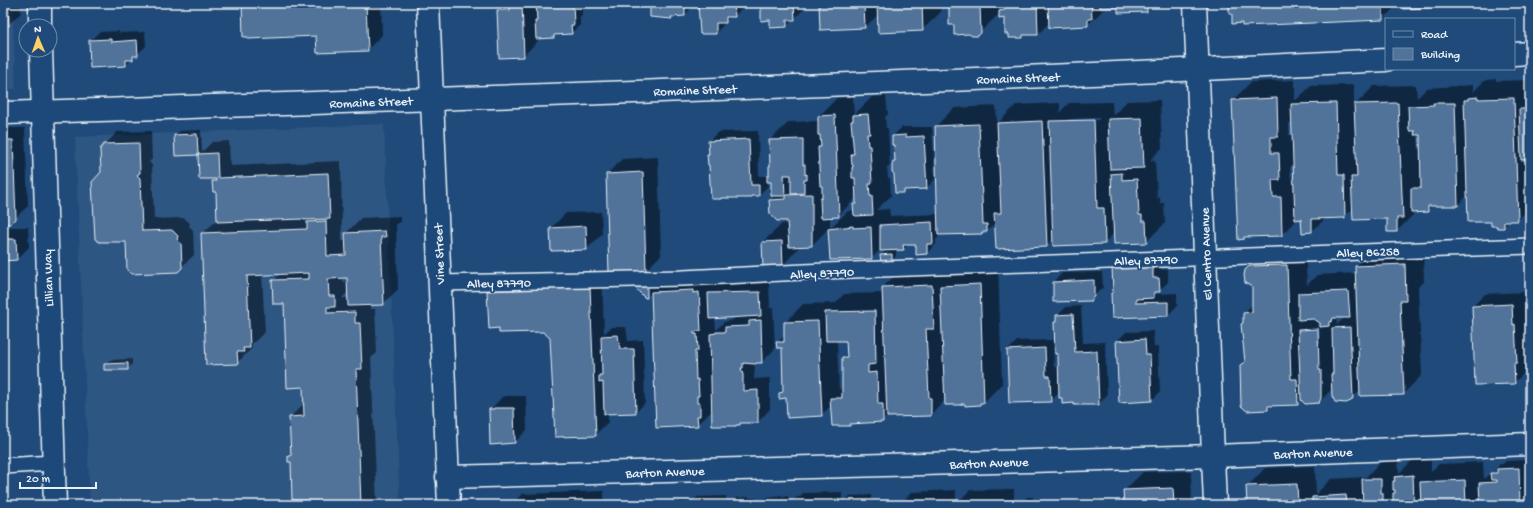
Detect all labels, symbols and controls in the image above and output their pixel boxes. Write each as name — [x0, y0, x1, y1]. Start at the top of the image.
north arrow — [18, 18, 58, 58]
legend — [1385, 18, 1515, 70]
text: N — [34, 24, 42, 36]
text: Road — [1421, 29, 1448, 43]
text: Building — [1420, 49, 1460, 63]
street label: Romaine Street — [976, 70, 1062, 88]
street label: Romaine Street — [653, 82, 739, 100]
street label: Romaine Street — [329, 94, 415, 112]
street label: El Centro Avenue — [1198, 207, 1217, 301]
street label: Vine Street — [432, 222, 449, 285]
street label: Alley 86258 — [1336, 245, 1400, 262]
street label: Lillian Way — [41, 248, 58, 307]
street label: Alley 87790 — [1114, 253, 1179, 270]
street label: Alley 87790 — [790, 265, 855, 284]
street label: Alley 87790 — [467, 276, 532, 293]
street label: Barton Avenue — [1272, 446, 1353, 463]
street label: Barton Avenue — [948, 456, 1029, 473]
scale bar — [20, 464, 96, 490]
street label: Barton Avenue — [624, 465, 705, 482]
text: 20 m — [26, 473, 51, 487]

